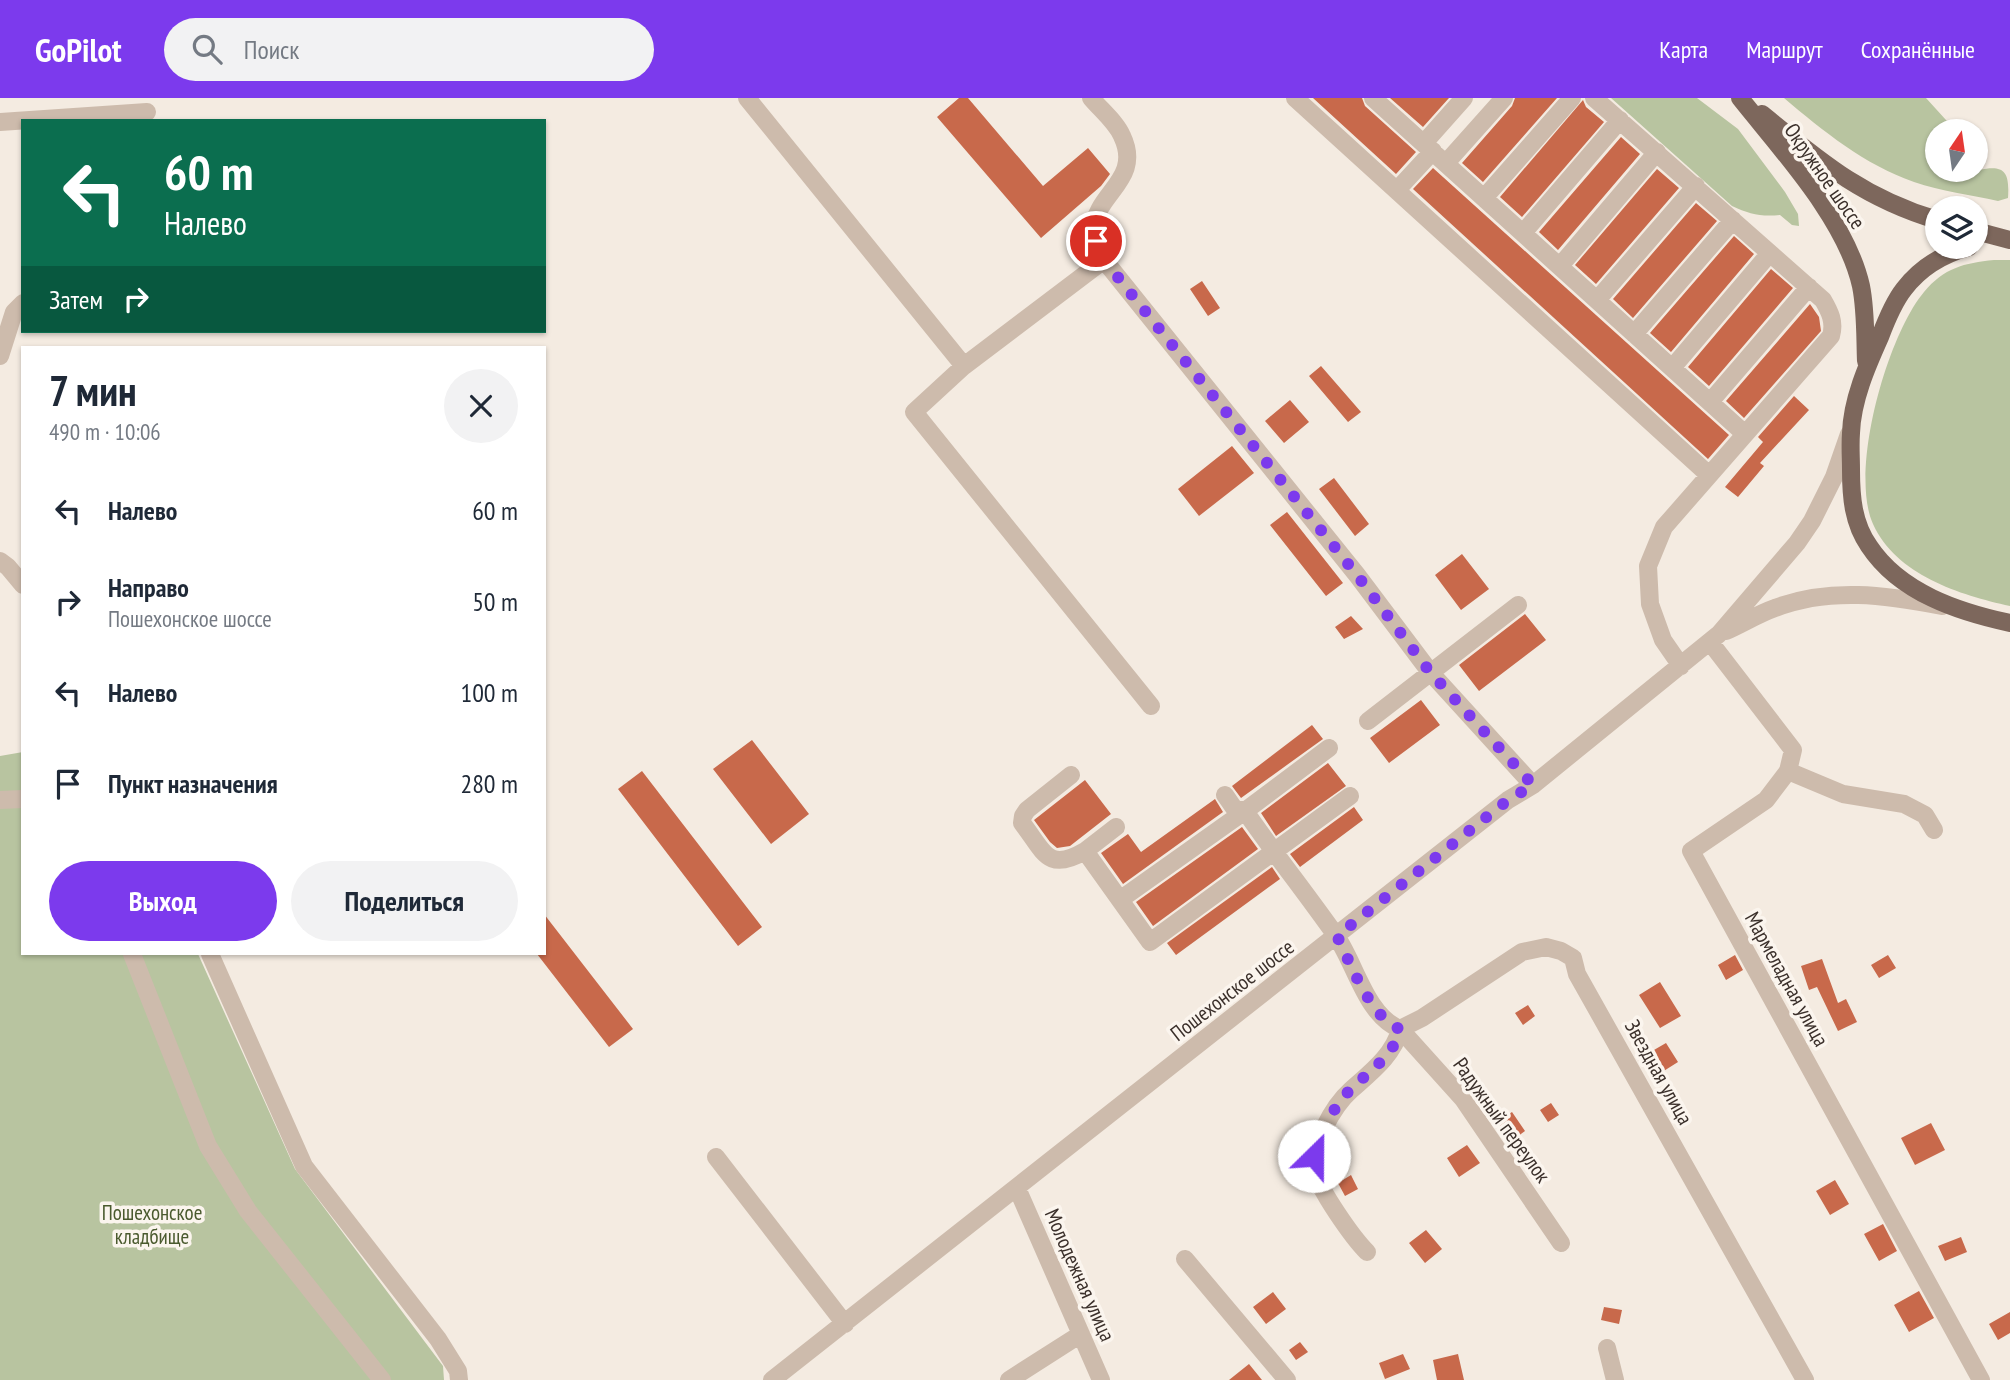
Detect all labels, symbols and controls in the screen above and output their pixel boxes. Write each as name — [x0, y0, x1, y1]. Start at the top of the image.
search box — [164, 18, 654, 81]
text: GoPilot — [35, 28, 122, 71]
icon: search — [188, 30, 226, 68]
text: Поиск — [244, 33, 299, 66]
text: Карта — [1659, 34, 1708, 65]
text: Маршрут — [1746, 34, 1823, 65]
text: Сохранённые — [1861, 34, 1975, 65]
street label: Окружное шоссе — [1779, 118, 1871, 234]
north arrow — [1925, 119, 1988, 182]
map controls — [1925, 119, 1988, 259]
text: 60 m — [164, 140, 253, 204]
icon: left — [49, 147, 140, 238]
button: layers — [1925, 196, 1988, 259]
text: Налево — [164, 202, 247, 244]
pin — [1066, 211, 1126, 271]
icon: arrive — [1077, 222, 1115, 260]
icon: right — [117, 280, 155, 318]
text: Затем — [49, 283, 103, 316]
text: 7 мин — [49, 363, 137, 418]
button: close — [444, 369, 518, 443]
text: 490 m · 10:06 — [49, 417, 161, 446]
icon: left — [49, 492, 87, 530]
text: Налево — [108, 494, 177, 527]
text: 60 m — [472, 494, 518, 527]
text: Направо — [108, 571, 189, 604]
icon: right — [49, 583, 87, 621]
text: 50 m — [472, 585, 518, 618]
text: Пошехонское шоссе — [108, 604, 272, 633]
icon: left — [49, 674, 87, 712]
text: Налево — [108, 676, 177, 709]
text: 100 m — [460, 676, 518, 709]
icon: arrive — [49, 765, 87, 803]
text: Пункт назначения — [108, 767, 278, 800]
text: 280 m — [460, 767, 518, 800]
button: Выход — [49, 861, 277, 941]
button: Поделиться — [291, 861, 518, 941]
street label: Мармеладная улица — [1739, 907, 1835, 1051]
street label: Пошехонское шоссе — [1165, 933, 1299, 1047]
street label: Звездная улица — [1619, 1015, 1699, 1129]
street label: Радужный переулок — [1447, 1052, 1557, 1188]
position arrow — [1277, 1119, 1351, 1193]
park label: Пошехонское кладбище — [102, 1199, 202, 1250]
street label: Молодежная улица — [1039, 1205, 1121, 1345]

